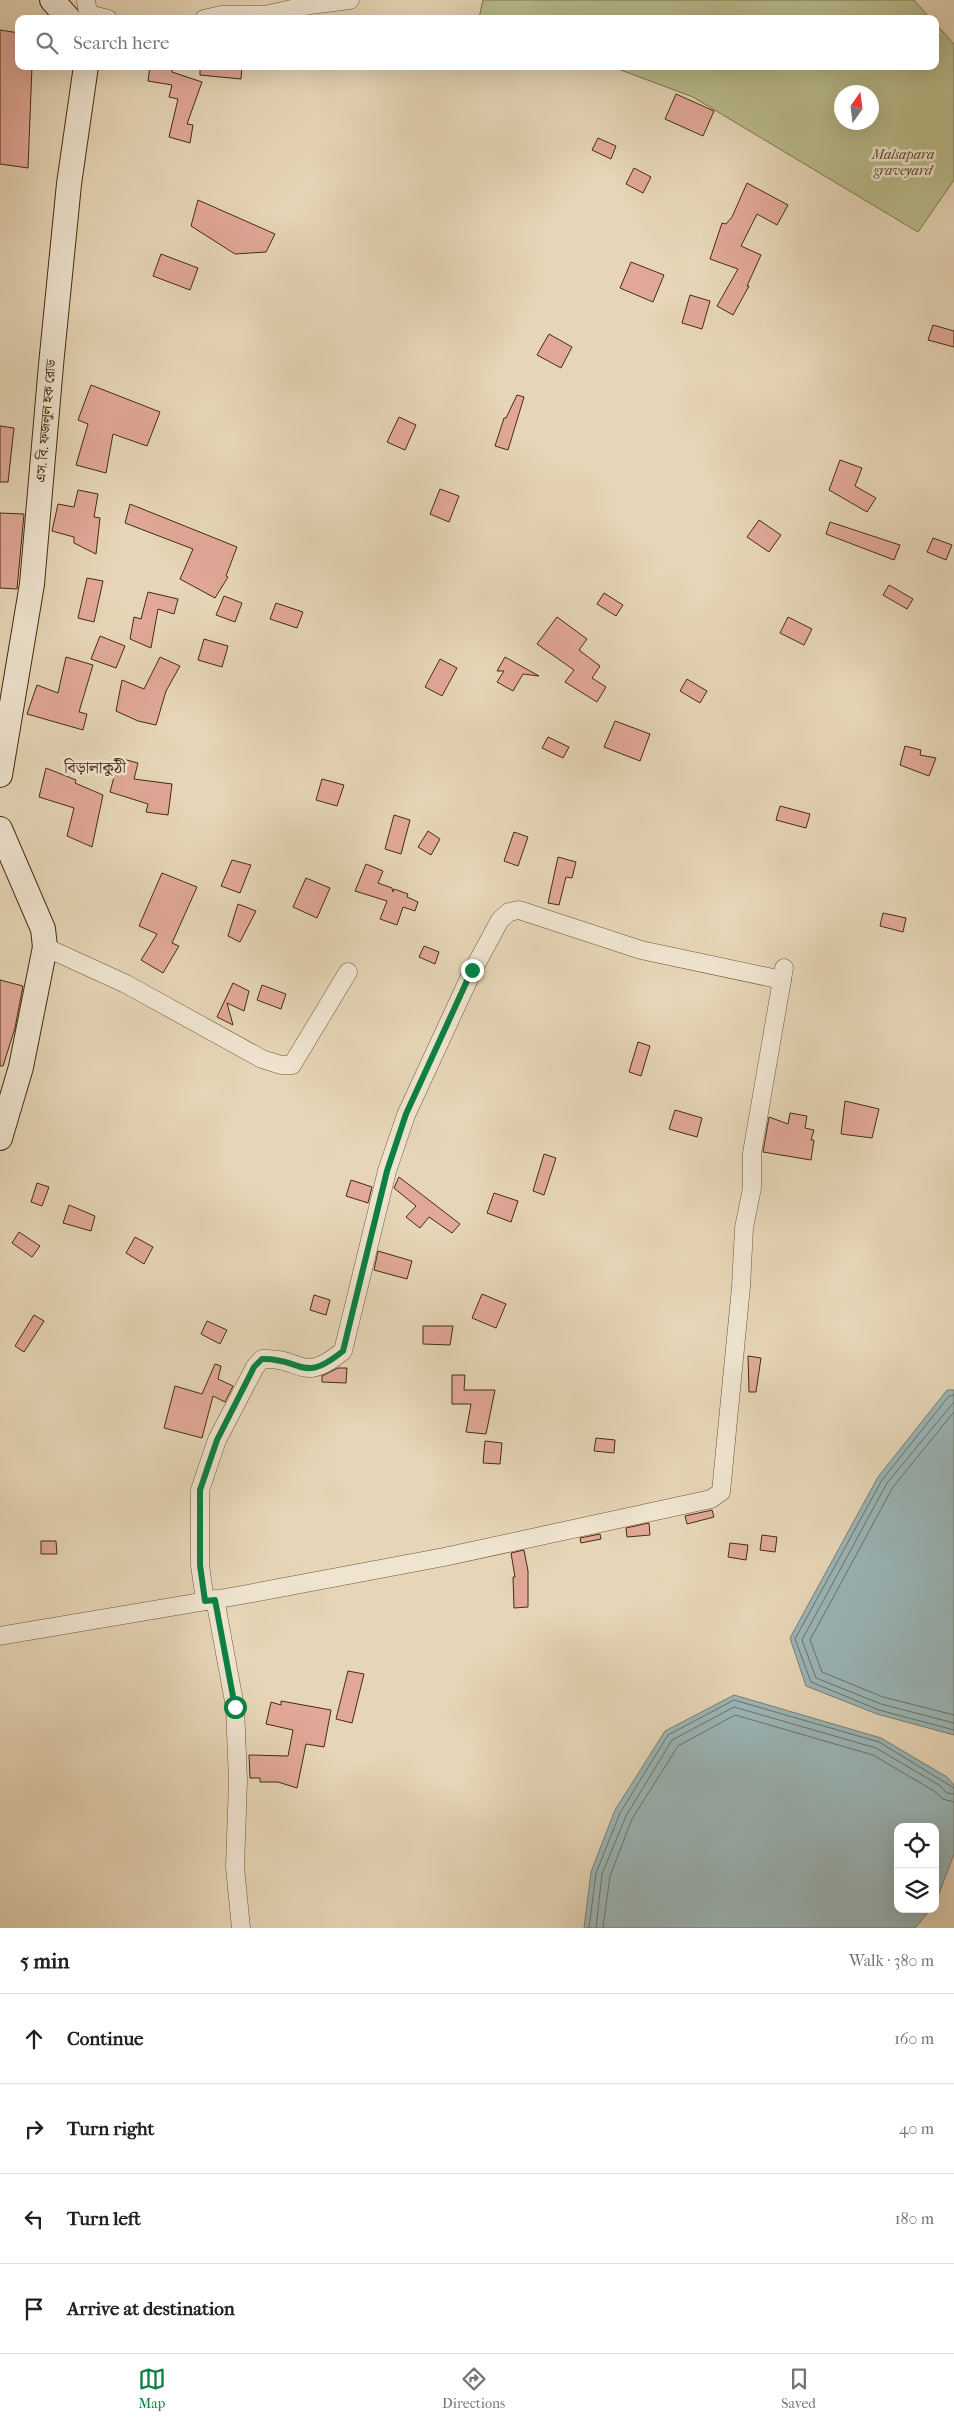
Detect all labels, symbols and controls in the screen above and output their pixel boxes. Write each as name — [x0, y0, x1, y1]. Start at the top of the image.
search box — [15, 15, 939, 70]
icon: search — [33, 29, 61, 57]
text: Search here — [73, 32, 169, 54]
north arrow — [834, 85, 879, 130]
park label: Malsapara graveyard — [871, 146, 934, 179]
street label: এস. বি. ফজলুল হক রোড — [32, 357, 60, 483]
district label: বিড়ালাকুঠী — [63, 758, 126, 777]
route end — [461, 959, 484, 982]
route start — [224, 1696, 247, 1719]
map controls — [894, 1823, 939, 1913]
button: locate — [894, 1823, 939, 1868]
button: layers — [894, 1868, 939, 1913]
text: 5 min — [20, 1949, 69, 1973]
text: Walk · 380 m — [849, 1951, 934, 1970]
icon: ahead — [20, 2025, 48, 2053]
text: Continue — [67, 2028, 143, 2050]
text: 160 m — [894, 2029, 934, 2048]
icon: right — [20, 2115, 48, 2143]
text: Turn right — [67, 2118, 154, 2140]
text: 40 m — [899, 2119, 934, 2138]
icon: left — [20, 2205, 48, 2233]
text: Turn left — [67, 2208, 141, 2230]
text: 180 m — [895, 2209, 934, 2228]
icon: arrive — [20, 2295, 48, 2323]
text: Arrive at destination — [67, 2298, 235, 2320]
tab: Map — [138, 2365, 166, 2412]
tab: Directions — [442, 2365, 505, 2412]
tab: Saved — [781, 2365, 816, 2412]

